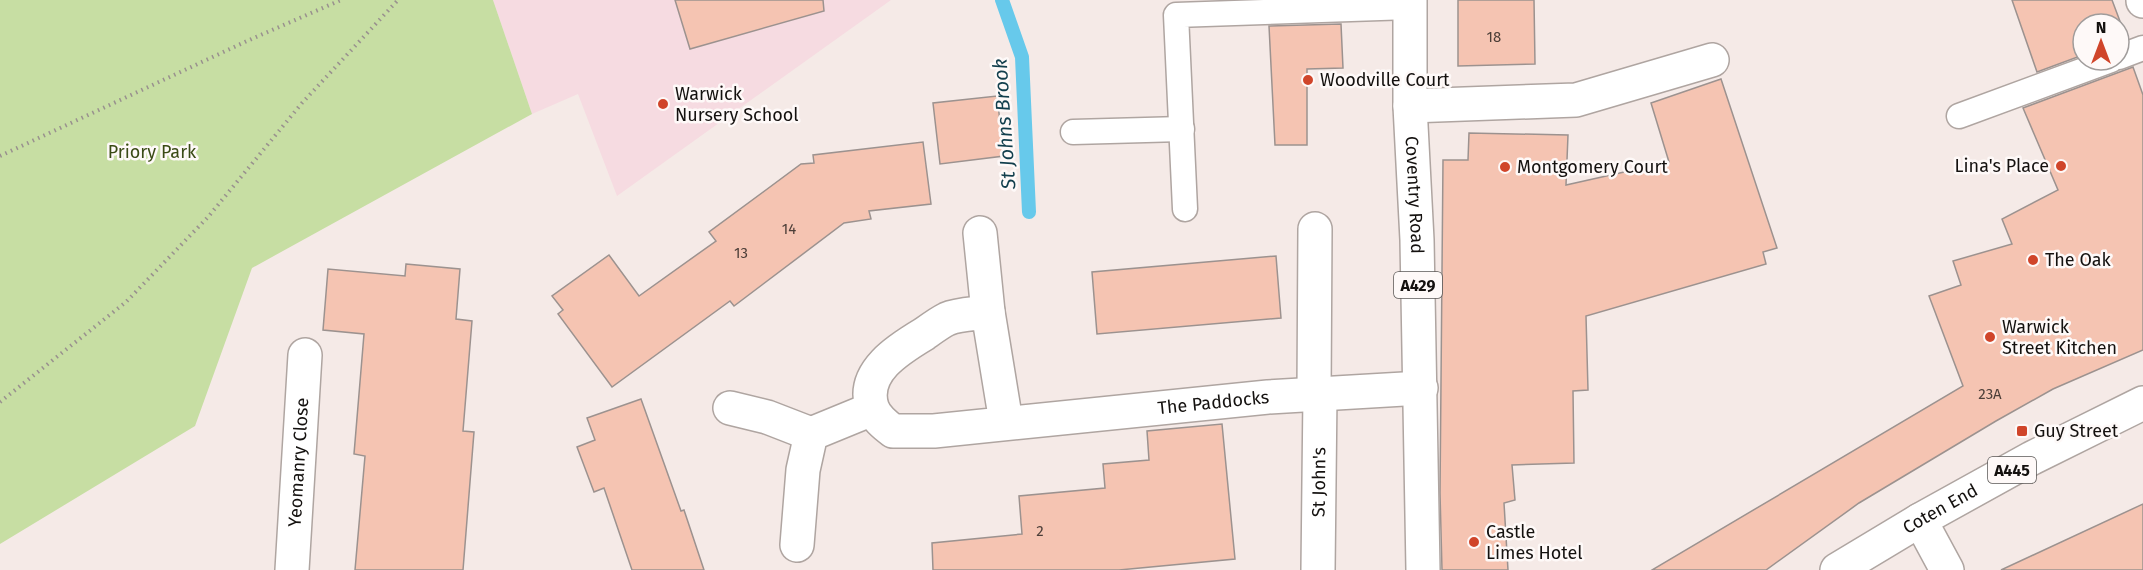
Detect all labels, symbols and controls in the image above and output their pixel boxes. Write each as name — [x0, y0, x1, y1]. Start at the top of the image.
north arrow — [2071, 12, 2131, 72]
text: N — [2096, 18, 2106, 37]
house number: 18 — [1487, 28, 1501, 46]
water label: St Johns Brook — [987, 58, 1021, 191]
place label: Woodville Court — [1320, 69, 1450, 91]
marker: Woodville Court — [1301, 73, 1315, 87]
place label: Warwick Nursery School — [675, 83, 799, 126]
marker: Warwick Nursery School — [656, 97, 670, 111]
street label: Coventry Road — [1401, 135, 1428, 254]
park label: Priory Park — [108, 141, 197, 163]
place label: Lina's Place — [1955, 155, 2049, 177]
place label: Montgomery Court — [1517, 156, 1668, 178]
marker: Lina's Place — [2054, 159, 2068, 173]
marker: Montgomery Court — [1498, 160, 1512, 174]
house number: 14 — [782, 220, 796, 238]
house number: 13 — [734, 244, 748, 262]
place label: The Oak — [2045, 249, 2112, 271]
marker: The Oak — [2026, 253, 2040, 267]
road number: A429 — [1394, 272, 1442, 298]
place label: Warwick Street Kitchen — [2002, 316, 2117, 359]
marker: Warwick Street Kitchen — [1983, 330, 1997, 344]
house number: 23A — [1978, 385, 2002, 403]
street label: The Paddocks — [1156, 386, 1270, 419]
street label: Yeomanry Close — [284, 397, 313, 527]
place label: Guy Street — [2034, 420, 2119, 442]
marker: Guy Street — [2015, 424, 2029, 438]
street label: St John's — [1308, 447, 1330, 517]
road number: A445 — [1988, 457, 2036, 483]
street label: Coten End — [1899, 479, 1982, 539]
place label: Castle Limes Hotel — [1486, 521, 1583, 564]
house number: 2 — [1036, 522, 1044, 540]
marker: Castle Limes Hotel — [1467, 535, 1481, 549]

